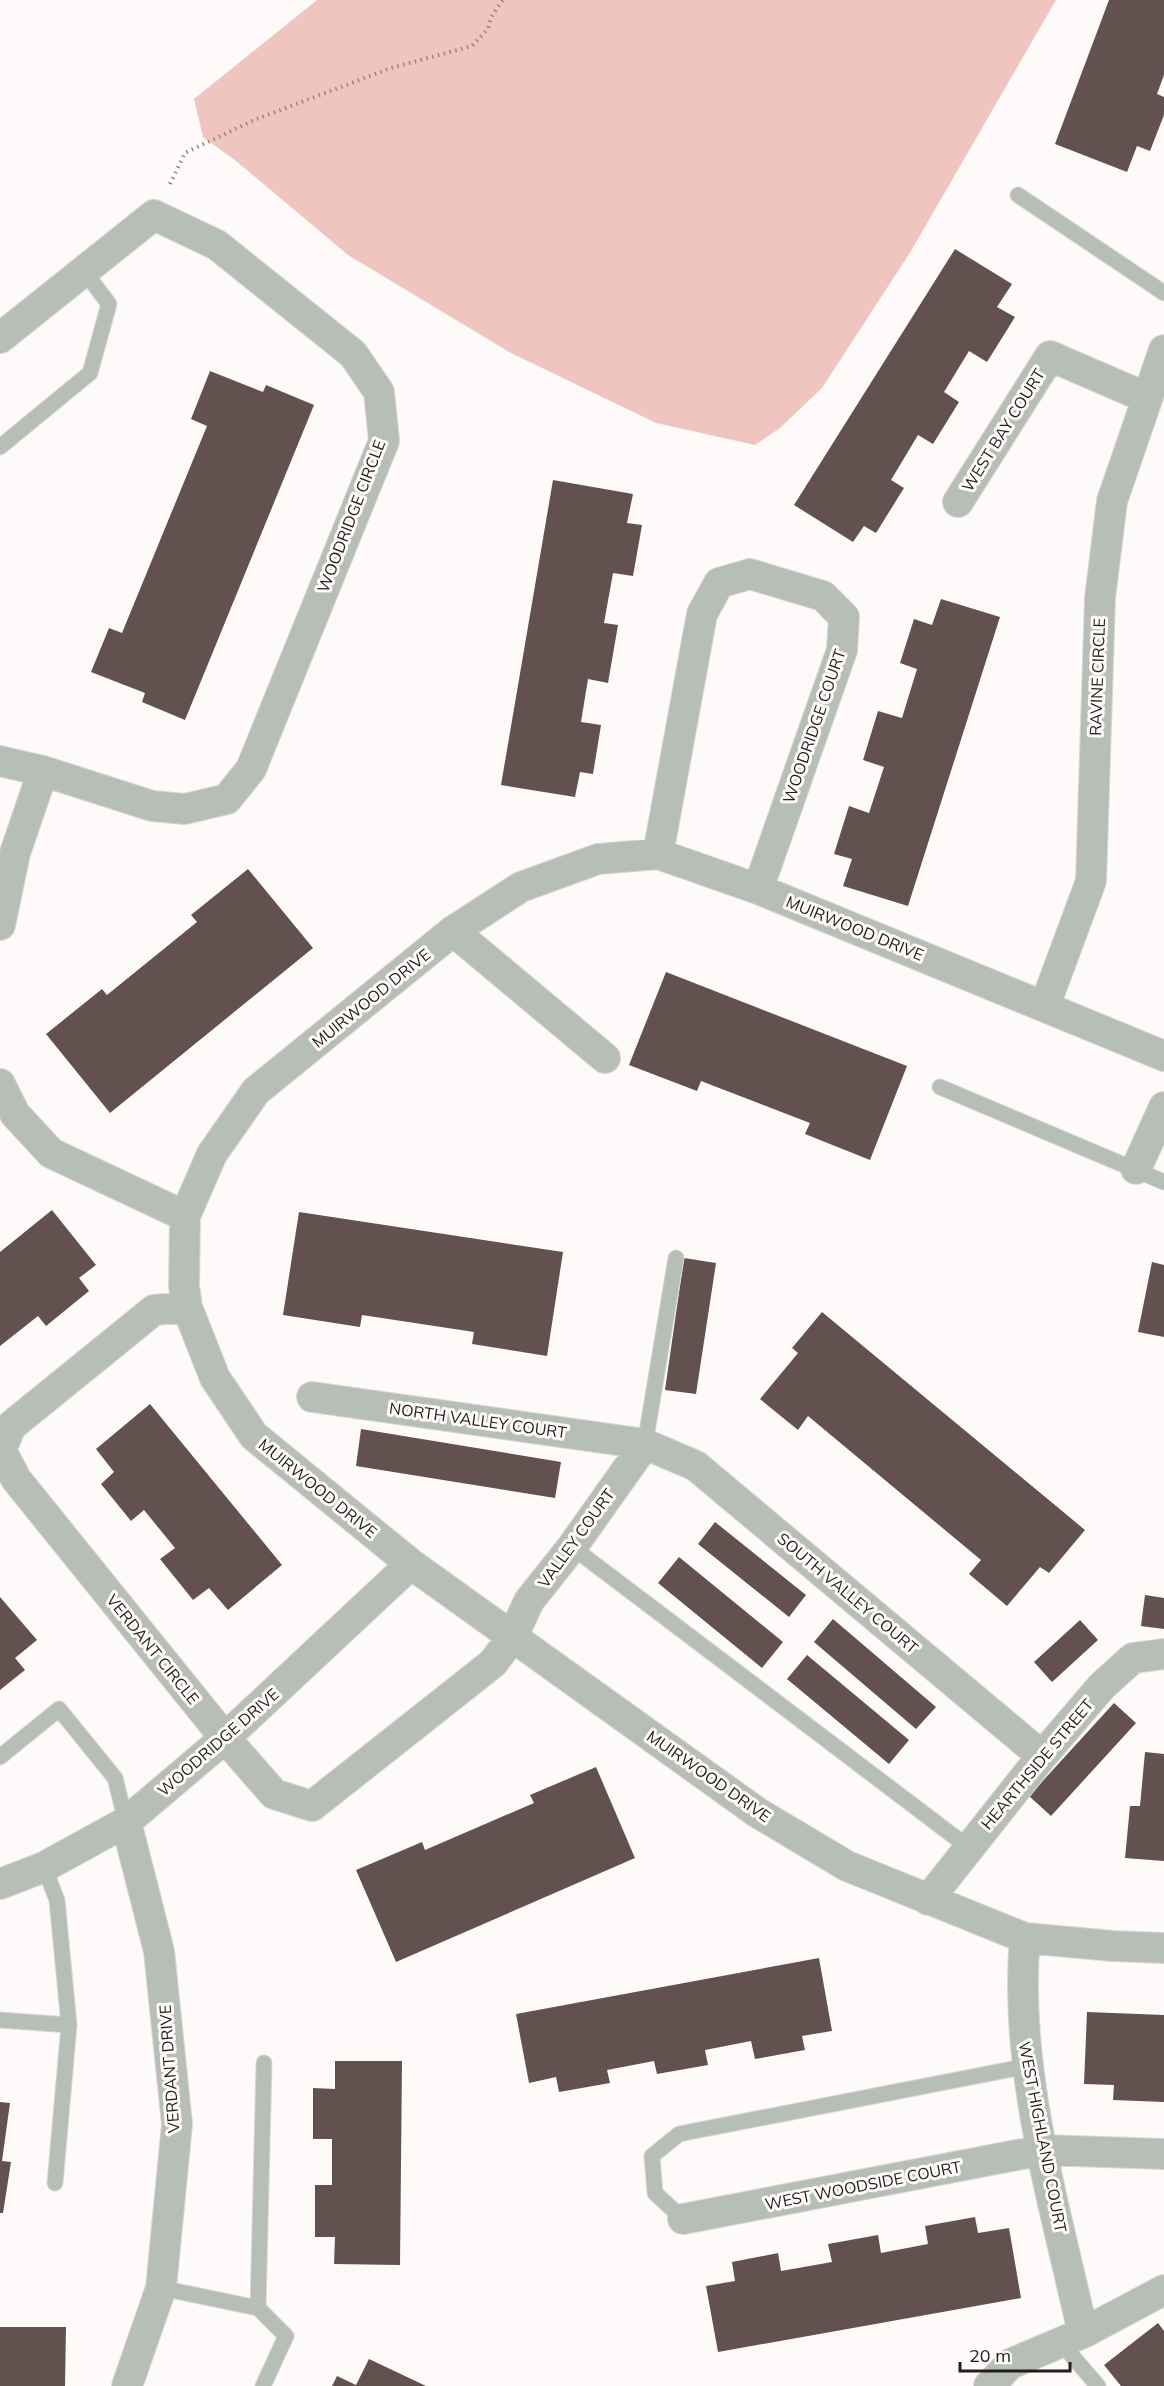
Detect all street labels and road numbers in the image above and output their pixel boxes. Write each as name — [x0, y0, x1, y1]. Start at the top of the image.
street label: WEST BAY COURT — [957, 365, 1049, 495]
street label: WOODRIDGE CIRCLE — [313, 437, 389, 595]
street label: RAVINE CIRCLE — [1085, 618, 1109, 736]
street label: WOODRIDGE COURT — [778, 646, 850, 806]
street label: MUIRWOOD DRIVE — [783, 891, 927, 965]
street label: MUIRWOOD DRIVE — [308, 944, 434, 1052]
street label: NORTH VALLEY COURT — [388, 1398, 568, 1442]
street label: MUIRWOOD DRIVE — [255, 1434, 381, 1542]
street label: VALLEY COURT — [533, 1484, 619, 1592]
street label: SOUTH VALLEY COURT — [773, 1528, 923, 1658]
street label: VERDANT CIRCLE — [102, 1590, 204, 1708]
street label: WOODRIDGE DRIVE — [153, 1684, 283, 1800]
street label: HEARTHSIDE STREET — [977, 1694, 1098, 1833]
street label: MUIRWOOD DRIVE — [643, 1726, 775, 1826]
street label: VERDANT DRIVE — [155, 2004, 183, 2134]
street label: WEST HIGHLAND COURT — [1015, 2040, 1071, 2235]
street label: WEST WOODSIDE COURT — [763, 2156, 963, 2214]

